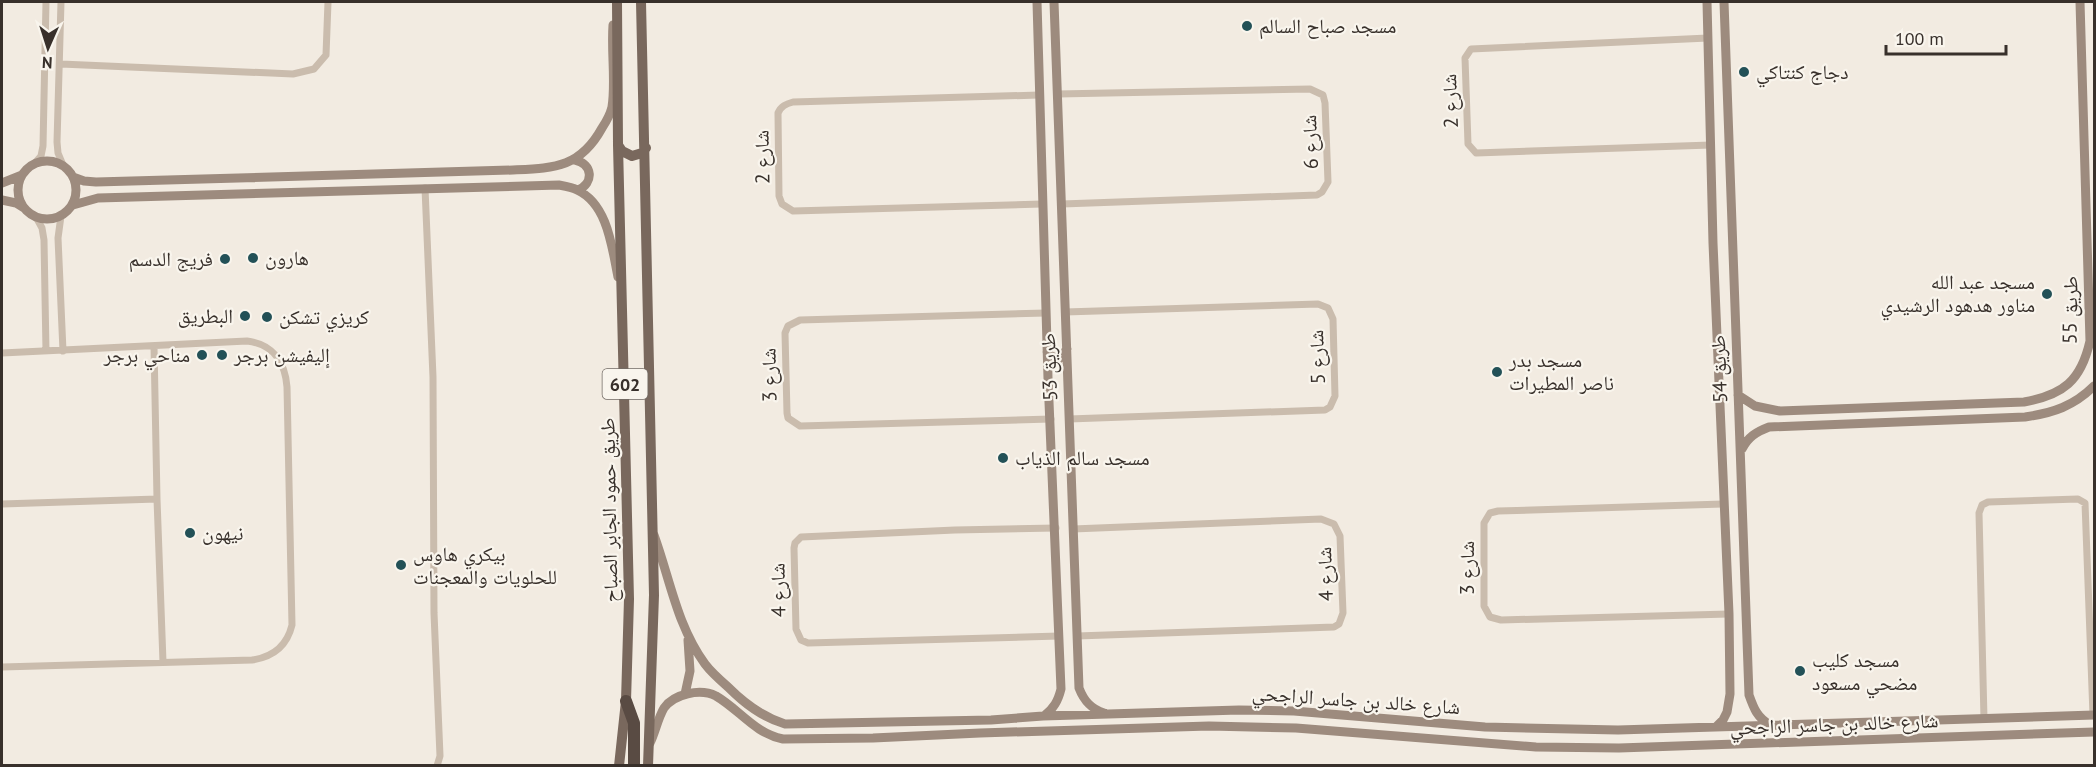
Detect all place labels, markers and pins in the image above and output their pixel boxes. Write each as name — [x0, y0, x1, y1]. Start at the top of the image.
place label: مسجد صباح السالم — [1259, 13, 1396, 40]
marker: مسجد صباح السالم — [1240, 19, 1254, 33]
place label: دجاج كنتاكي — [1756, 59, 1849, 88]
marker: دجاج كنتاكي — [1737, 65, 1751, 79]
place label: هارون — [265, 245, 309, 271]
place label: فريج الدسم — [129, 246, 213, 273]
marker: هارون — [246, 251, 260, 265]
marker: فريج الدسم — [218, 252, 232, 266]
place label: مسجد عبد الله مناور هدهود الرشيدي — [1881, 269, 2035, 321]
marker: مسجد عبد الله مناور هدهود الرشيدي — [2040, 287, 2054, 301]
place label: البطريق — [178, 303, 233, 329]
place label: كريزي تشكن — [279, 304, 369, 333]
marker: البطريق — [238, 309, 252, 323]
marker: كريزي تشكن — [260, 310, 274, 324]
place label: مناحي برجر — [103, 342, 190, 371]
place label: إليفيشن برجر — [233, 342, 330, 369]
place label: مسجد بدر ناصر المطيرات — [1508, 347, 1614, 396]
marker: مناحي برجر — [195, 348, 209, 362]
marker: إليفيشن برجر — [215, 348, 229, 362]
marker: مسجد بدر ناصر المطيرات — [1490, 365, 1504, 379]
place label: مسجد سالم الذياب — [1015, 445, 1150, 472]
marker: مسجد سالم الذياب — [996, 451, 1010, 465]
place label: نيهون — [202, 520, 243, 546]
marker: نيهون — [183, 526, 197, 540]
place label: بيكري هاوس للحلويات والمعجنات — [413, 541, 557, 590]
marker: بيكري هاوس للحلويات والمعجنات — [394, 558, 408, 572]
place label: مسجد كليب مضحي مسعود — [1812, 647, 1917, 699]
marker: مسجد كليب مضحي مسعود — [1793, 664, 1807, 678]

